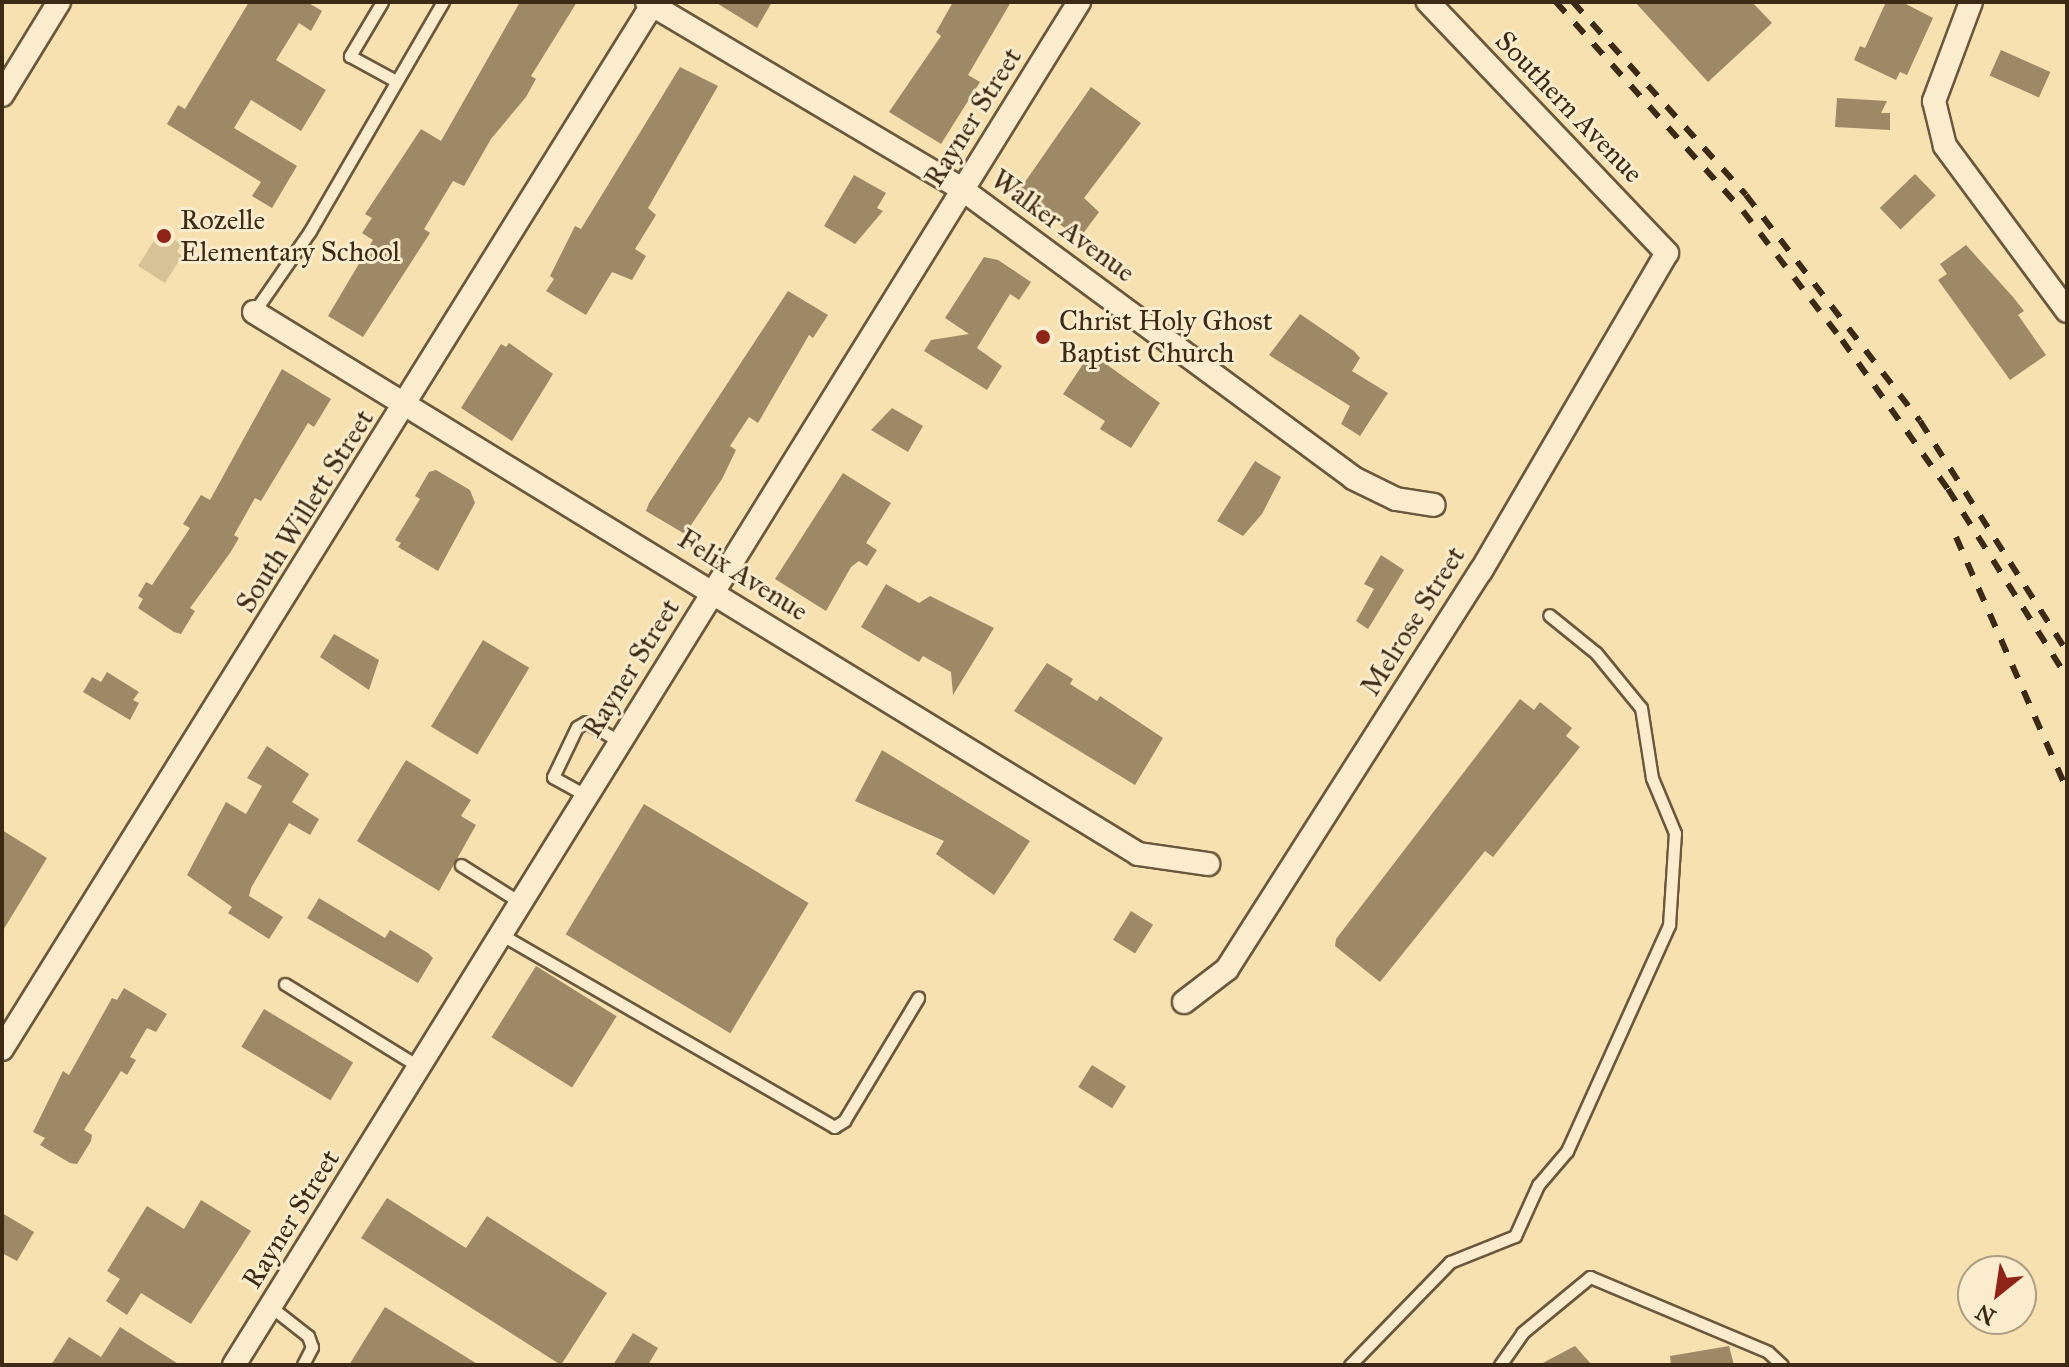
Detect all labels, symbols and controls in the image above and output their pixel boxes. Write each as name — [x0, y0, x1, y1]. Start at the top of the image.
street label: Southern Avenue — [1488, 24, 1650, 190]
street label: Rayner Street — [917, 41, 1029, 193]
street label: Walker Avenue — [984, 163, 1142, 289]
place label: Rozelle Elementary School — [180, 203, 400, 269]
marker: Rozelle Elementary School — [155, 227, 173, 245]
place label: Christ Holy Ghost Baptist Church — [1059, 304, 1273, 370]
marker: Christ Holy Ghost Baptist Church — [1034, 328, 1052, 346]
street label: South Willett Street — [229, 403, 381, 619]
street label: Felix Avenue — [672, 522, 814, 628]
street label: Melrose Street — [1354, 540, 1472, 702]
street label: Rayner Street — [575, 592, 687, 744]
street label: Rayner Street — [235, 1143, 347, 1295]
north arrow — [1957, 1255, 2037, 1335]
text: N — [1971, 1298, 2001, 1331]

